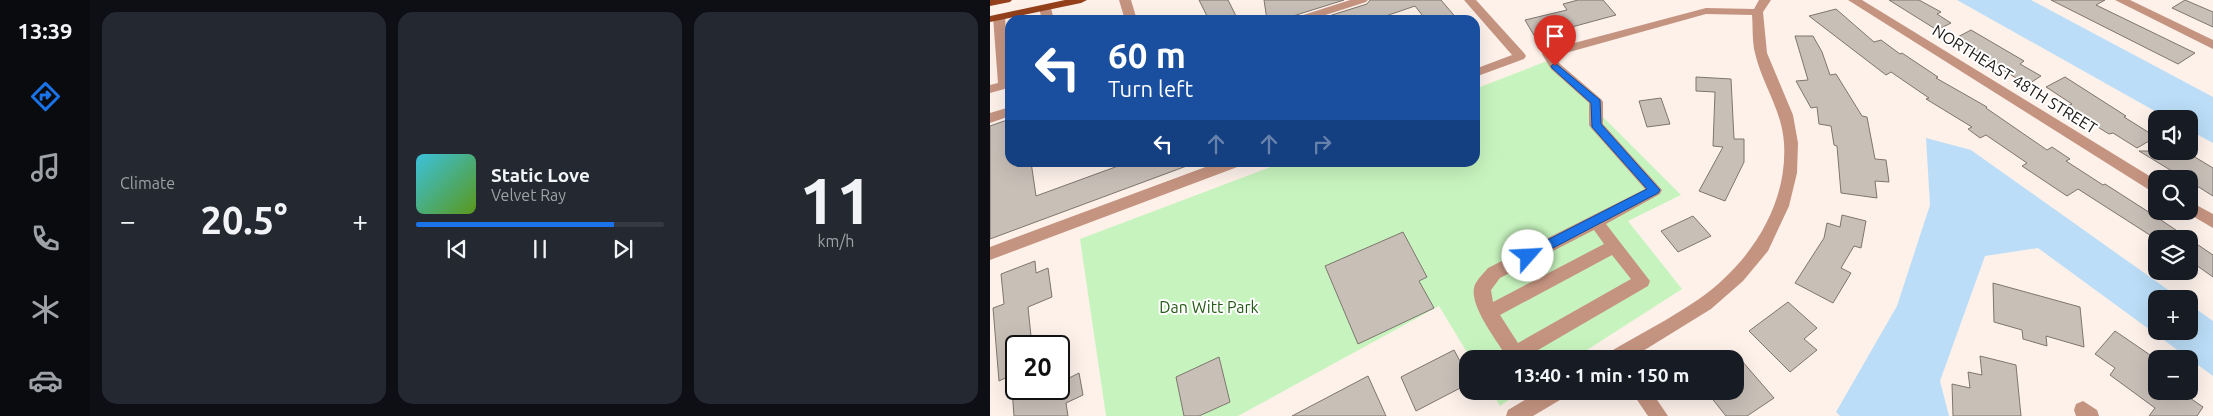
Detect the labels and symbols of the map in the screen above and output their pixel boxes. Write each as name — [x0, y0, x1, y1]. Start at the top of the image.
pin — [1534, 15, 1576, 66]
street label: NORTHEAST 48TH STREET — [1929, 21, 2101, 137]
position arrow — [1501, 229, 1553, 281]
park label: Dan Witt Park — [1159, 298, 1259, 316]
speed limit sign: 20 — [1005, 335, 1070, 400]

